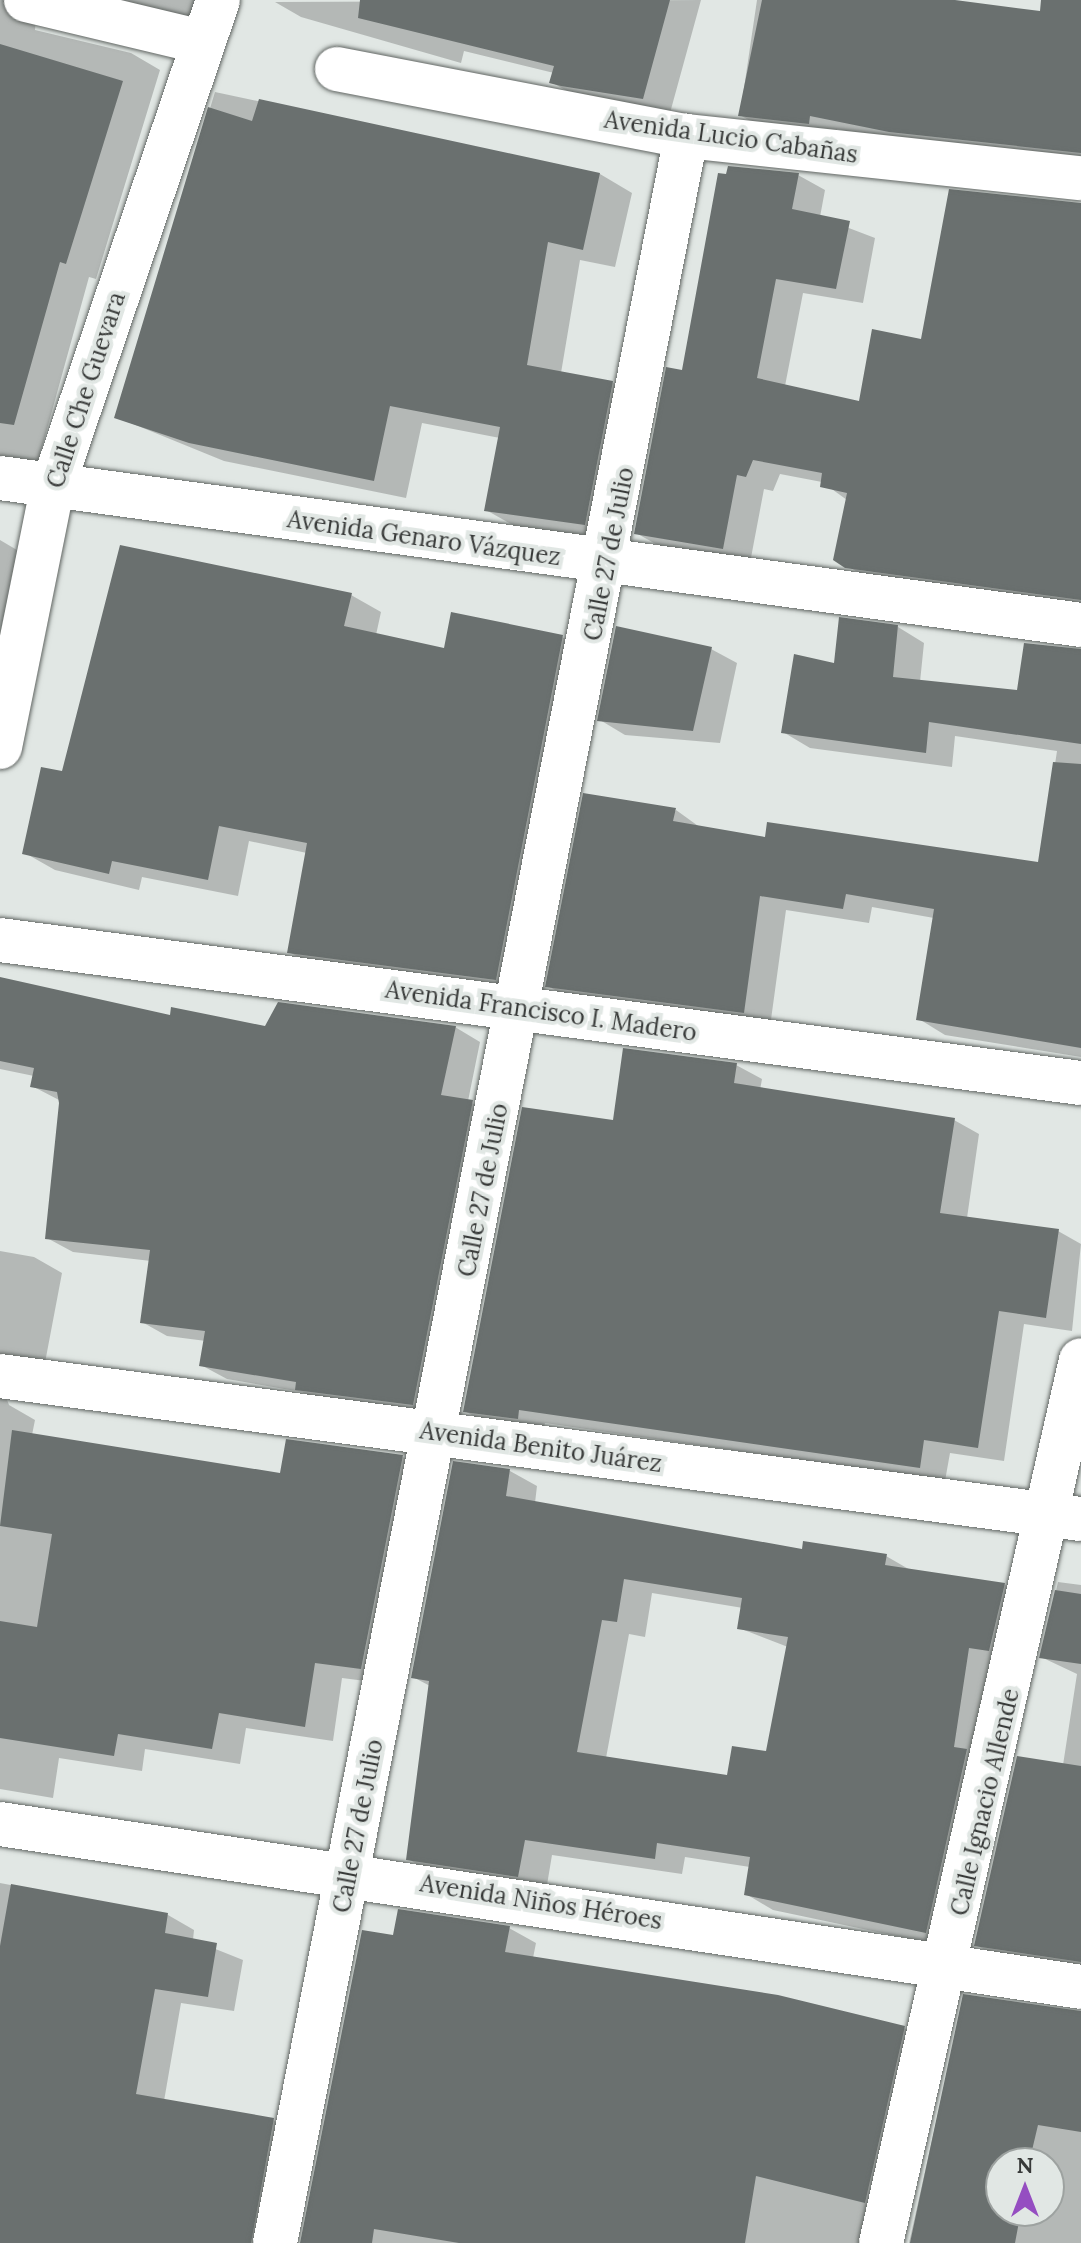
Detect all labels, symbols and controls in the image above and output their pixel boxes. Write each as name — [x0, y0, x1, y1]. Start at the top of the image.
street label: Avenida Lucio Cabañas — [602, 105, 860, 169]
street label: Calle Che Guevara — [41, 288, 131, 492]
street label: Calle 27 de Julio — [578, 465, 640, 643]
street label: Avenida Genaro Vázquez — [285, 505, 563, 571]
street label: Avenida Francisco I. Madero — [384, 975, 698, 1047]
street label: Calle 27 de Julio — [452, 1101, 514, 1279]
street label: Avenida Benito Juárez — [418, 1416, 664, 1478]
street label: Calle Ignacio Allende — [945, 1686, 1025, 1918]
street label: Calle 27 de Julio — [327, 1737, 389, 1915]
street label: Avenida Niños Héroes — [418, 1869, 664, 1935]
north arrow — [985, 2147, 1065, 2227]
text: N — [1016, 2151, 1034, 2179]

